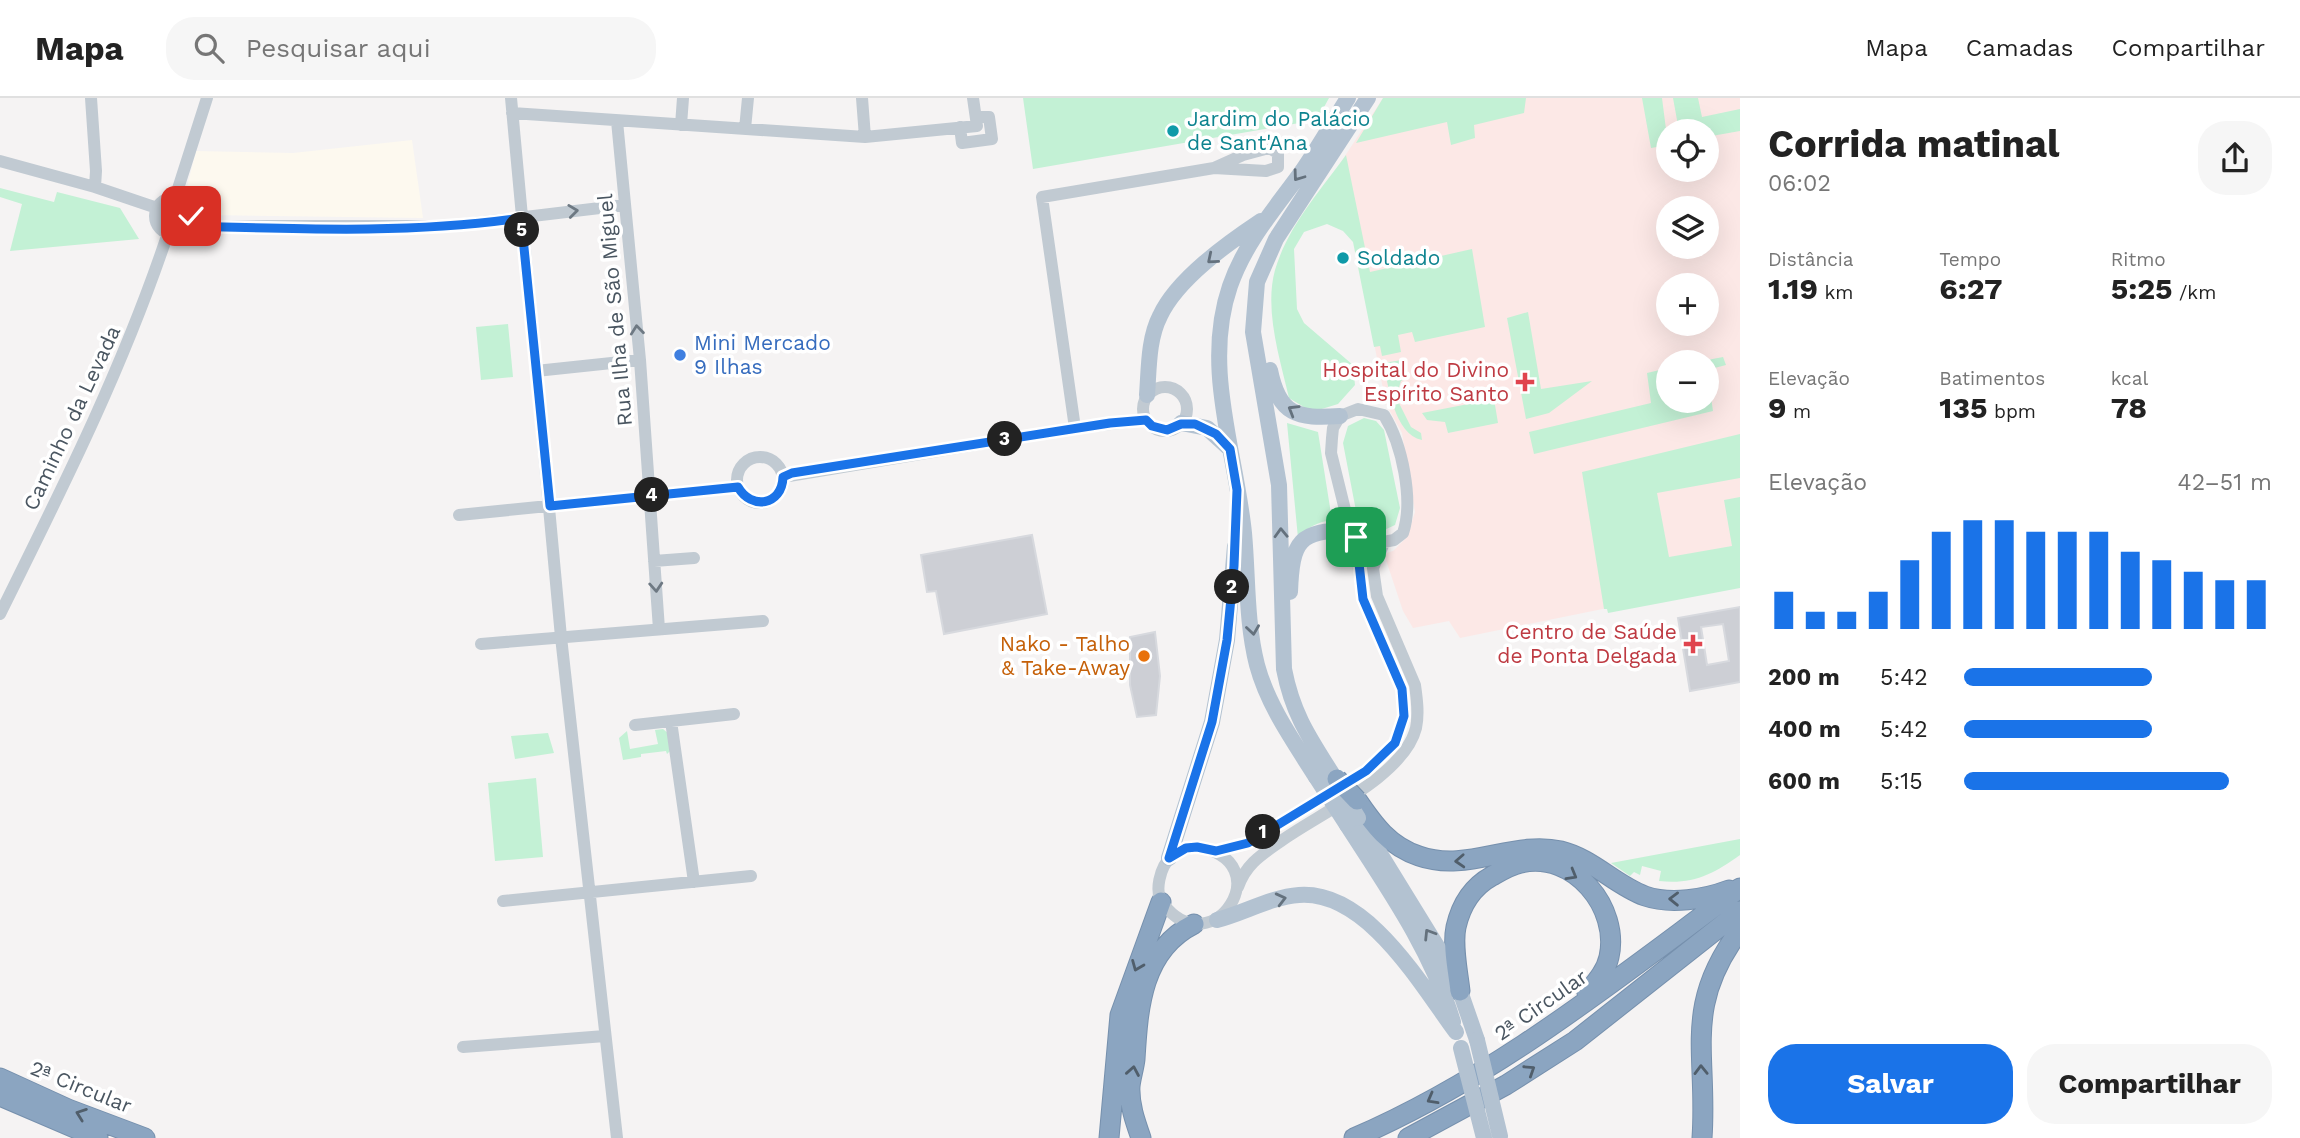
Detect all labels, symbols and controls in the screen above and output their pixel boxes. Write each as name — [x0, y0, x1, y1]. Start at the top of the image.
search box — [166, 17, 656, 80]
text: Mapa — [35, 29, 124, 68]
icon: search — [190, 29, 228, 67]
text: Pesquisar aqui — [246, 33, 431, 63]
text: Mapa — [1865, 34, 1928, 62]
text: Camadas — [1966, 34, 2074, 62]
text: Compartilhar — [2112, 34, 2265, 62]
place label: Jardim do Palácio de Sant'Ana — [1187, 106, 1370, 155]
map controls — [1656, 119, 1719, 413]
button: locate — [1656, 119, 1719, 182]
button: share — [2198, 121, 2272, 195]
text: Corrida matinal — [1768, 122, 2059, 166]
marker: Jardim do Palácio de Sant'Ana — [1165, 123, 1181, 139]
one-way arrow — [1294, 168, 1306, 181]
text: 06:02 — [1768, 170, 1831, 197]
pin — [161, 186, 221, 246]
street label: Rua Ilha de São Miguel — [592, 192, 637, 427]
button: layers — [1656, 196, 1719, 259]
icon: check — [172, 197, 210, 235]
one-way arrow — [567, 204, 579, 219]
pin: 5 — [504, 212, 540, 248]
text: 5 — [516, 218, 527, 241]
place label: Soldado — [1357, 245, 1440, 270]
text: Distância — [1768, 248, 1854, 271]
text: Tempo — [1939, 248, 2001, 271]
text: Ritmo — [2111, 248, 2166, 271]
marker: Soldado — [1335, 250, 1351, 266]
one-way arrow — [1207, 251, 1220, 263]
text: 1.19 — [1768, 271, 1818, 306]
text: 6:27 — [1939, 271, 2002, 306]
text: 5:25 — [2111, 271, 2173, 306]
button: + — [1656, 273, 1719, 336]
text: km — [1818, 281, 1853, 304]
text: /km — [2173, 281, 2216, 304]
street label: Caminho da Levada — [18, 321, 125, 514]
one-way arrow — [630, 324, 645, 335]
place label: Mini Mercado 9 Ilhas — [694, 330, 831, 379]
marker: Mini Mercado 9 Ilhas — [672, 347, 688, 363]
button: − — [1656, 350, 1719, 413]
place label: Hospital do Divino Espírito Santo — [1322, 357, 1509, 406]
text: Elevação — [1768, 367, 1850, 390]
text: Batimentos — [1939, 367, 2045, 390]
text: kcal — [2111, 367, 2148, 390]
marker: Hospital do Divino Espírito Santo — [1515, 372, 1535, 392]
text: 9 — [1768, 390, 1786, 425]
text: 135 — [1939, 390, 1988, 425]
text: 78 — [2111, 390, 2147, 425]
text: m — [1786, 400, 1811, 423]
text: bpm — [1988, 400, 2036, 423]
one-way arrow — [1287, 405, 1300, 418]
pin: 3 — [988, 422, 1023, 456]
text: 3 — [999, 427, 1010, 450]
text: Elevação — [1768, 469, 1867, 496]
text: 42–51 m — [2178, 469, 2272, 496]
pin: 4 — [634, 478, 670, 512]
text: 4 — [645, 483, 658, 506]
pin — [1326, 507, 1386, 567]
icon: arrive — [1337, 518, 1375, 556]
one-way arrow — [1274, 528, 1289, 539]
pin: 2 — [1214, 570, 1250, 604]
text: 2 — [1226, 575, 1237, 598]
one-way arrow — [648, 582, 663, 593]
place label: Centro de Saúde de Ponta Delgada — [1497, 619, 1677, 668]
one-way arrow — [1245, 624, 1260, 636]
place label: Nako - Talho & Take-Away — [1000, 631, 1130, 680]
marker: Centro de Saúde de Ponta Delgada — [1683, 634, 1703, 654]
marker: Nako - Talho & Take-Away — [1136, 648, 1152, 664]
text: 200 m — [1768, 664, 1840, 691]
text: 5:42 — [1880, 664, 1928, 691]
text: 400 m — [1768, 716, 1841, 743]
text: 5:42 — [1880, 716, 1928, 743]
text: 600 m — [1768, 768, 1840, 795]
text: 5:15 — [1880, 768, 1923, 795]
pin: 1 — [1246, 814, 1280, 850]
text: 1 — [1258, 820, 1267, 843]
one-way arrow — [1454, 853, 1465, 868]
one-way arrow — [1564, 867, 1577, 880]
one-way arrow — [1668, 891, 1679, 907]
one-way arrow — [1275, 893, 1287, 907]
one-way arrow — [1424, 928, 1437, 941]
one-way arrow — [1131, 959, 1145, 971]
street label: 2ª Circular — [1490, 963, 1592, 1046]
button: Salvar — [1768, 1044, 2013, 1124]
button: Compartilhar — [2027, 1044, 2272, 1124]
street label: 2ª Circular — [27, 1055, 136, 1118]
one-way arrow — [1693, 1064, 1708, 1075]
one-way arrow — [1522, 1065, 1535, 1078]
one-way arrow — [1125, 1066, 1140, 1077]
one-way arrow — [1427, 1091, 1440, 1104]
one-way arrow — [75, 1108, 87, 1122]

